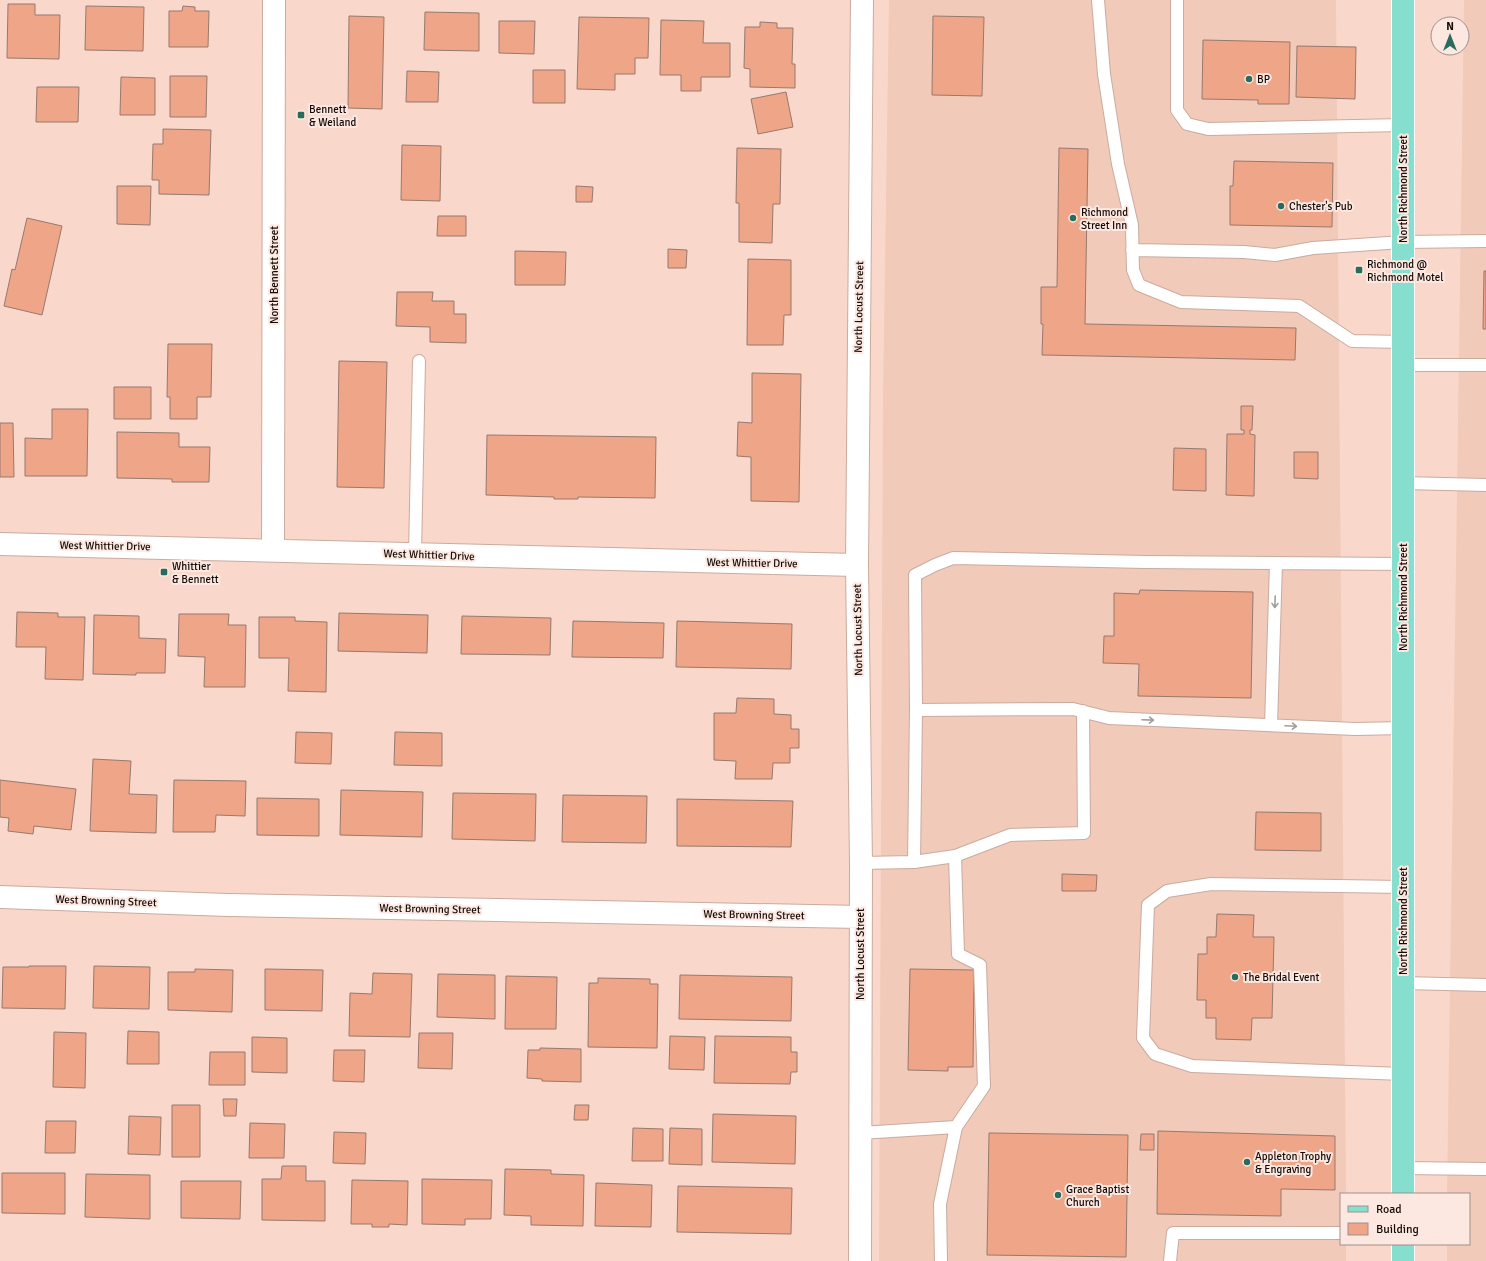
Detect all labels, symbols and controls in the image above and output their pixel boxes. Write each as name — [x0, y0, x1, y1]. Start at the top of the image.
north arrow — [1430, 16, 1470, 56]
text: N — [1446, 20, 1454, 33]
place label: BP — [1257, 73, 1270, 86]
marker: BP — [1244, 74, 1254, 84]
place label: Bennett & Weiland — [309, 103, 356, 129]
marker: Bennett & Weiland — [296, 110, 306, 120]
street label: North Richmond Street — [1397, 135, 1410, 243]
place label: Chester's Pub — [1289, 200, 1353, 213]
marker: Chester's Pub — [1276, 201, 1286, 211]
place label: Richmond Street Inn — [1081, 206, 1128, 232]
marker: Richmond Street Inn — [1068, 213, 1078, 223]
street label: North Bennett Street — [268, 226, 281, 324]
place label: Richmond @ Richmond Motel — [1367, 258, 1444, 284]
street label: North Locust Street — [852, 261, 866, 353]
marker: Richmond @ Richmond Motel — [1354, 265, 1364, 275]
street label: West Whittier Drive — [59, 539, 151, 553]
street label: North Richmond Street — [1397, 543, 1410, 651]
street label: West Whittier Drive — [383, 547, 475, 563]
street label: West Whittier Drive — [706, 556, 798, 570]
place label: Whittier & Bennett — [172, 560, 219, 586]
marker: Whittier & Bennett — [159, 567, 169, 577]
street label: North Locust Street — [851, 584, 865, 676]
one-way arrow — [1271, 595, 1278, 608]
one-way arrow — [1141, 716, 1154, 723]
one-way arrow — [1284, 722, 1297, 729]
street label: North Richmond Street — [1397, 867, 1410, 975]
street label: West Browning Street — [55, 893, 157, 909]
street label: West Browning Street — [379, 902, 481, 916]
street label: West Browning Street — [703, 908, 805, 922]
street label: North Locust Street — [854, 908, 867, 1000]
place label: The Bridal Event — [1243, 971, 1320, 984]
marker: The Bridal Event — [1230, 972, 1240, 982]
place label: Appleton Trophy & Engraving — [1255, 1150, 1332, 1176]
marker: Appleton Trophy & Engraving — [1242, 1157, 1252, 1167]
place label: Grace Baptist Church — [1066, 1183, 1129, 1209]
marker: Grace Baptist Church — [1053, 1190, 1063, 1200]
legend — [1340, 1193, 1470, 1245]
text: Road — [1376, 1202, 1402, 1217]
text: Building — [1376, 1222, 1419, 1237]

